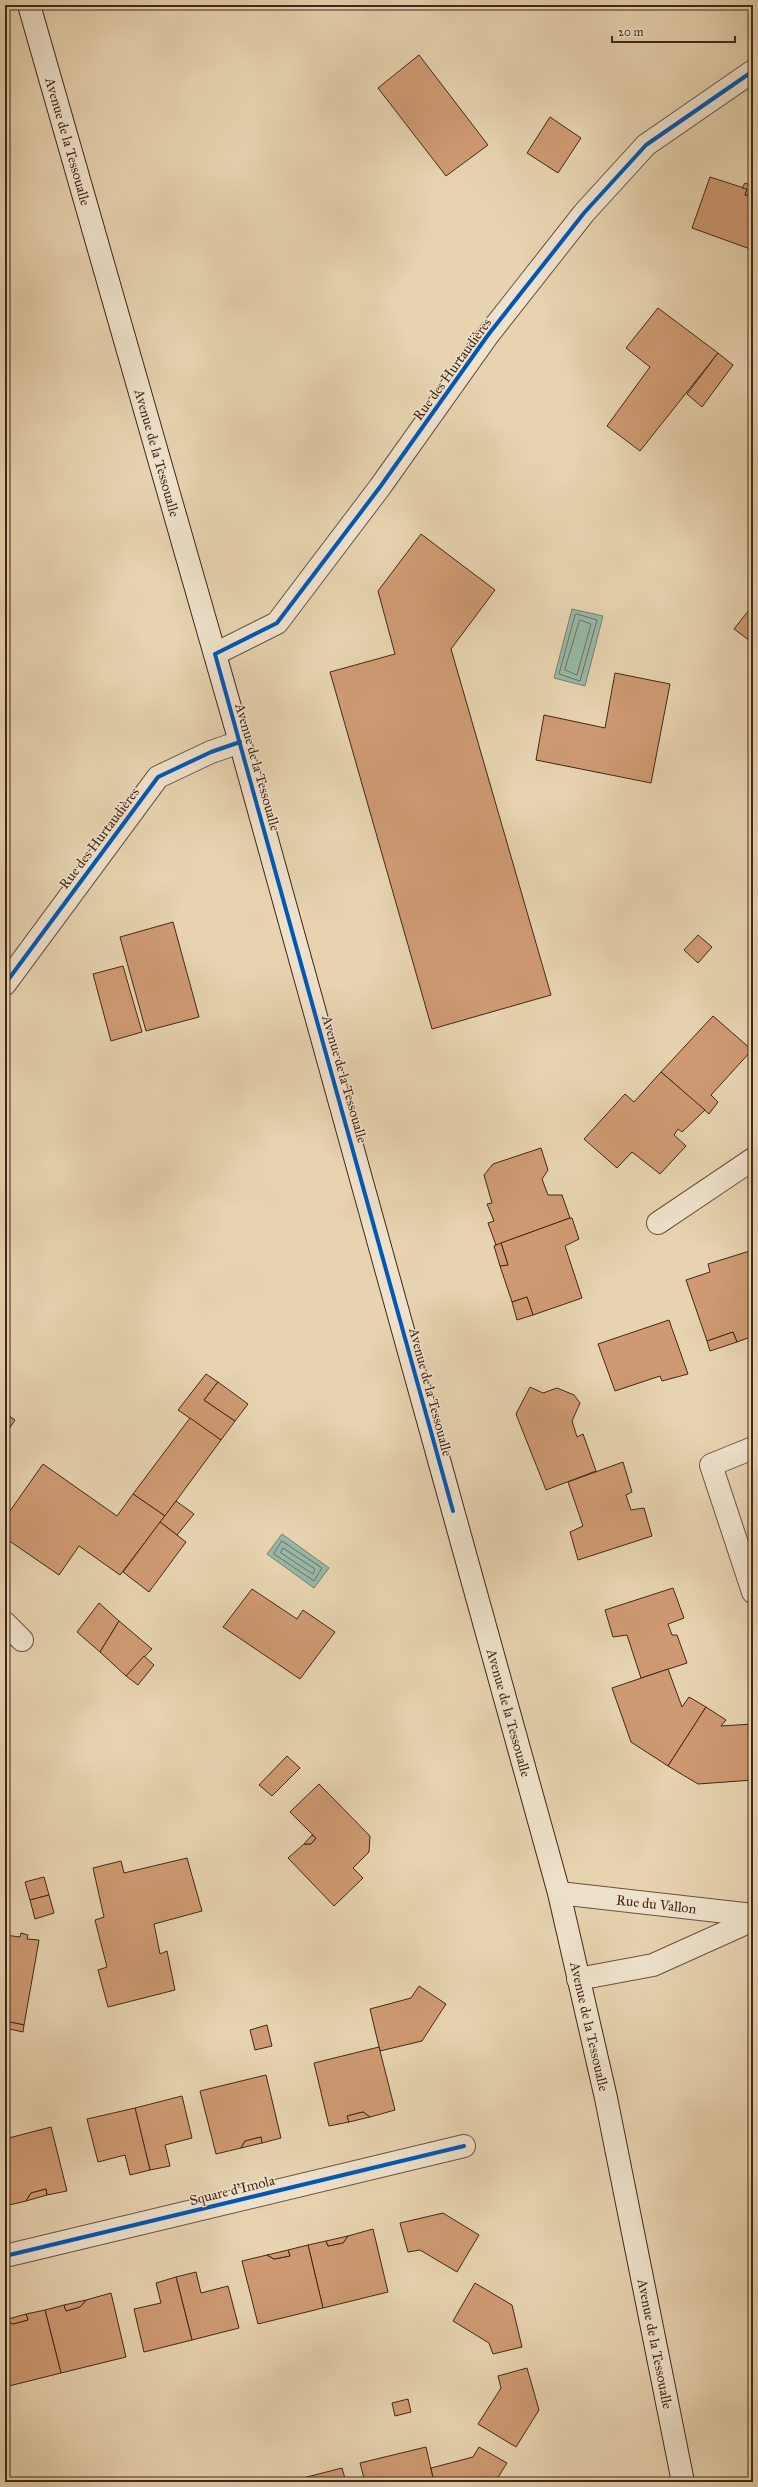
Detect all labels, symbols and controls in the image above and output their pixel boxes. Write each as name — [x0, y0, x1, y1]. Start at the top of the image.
scale bar — [612, 18, 735, 44]
text: 20 m — [618, 25, 644, 39]
street label: Avenue de la Tessoualle — [41, 75, 94, 208]
street label: Rue des Hurtaudières — [409, 315, 495, 424]
street label: Avenue de la Tessoualle — [130, 386, 183, 519]
street label: Avenue de la Tessoualle — [231, 700, 284, 833]
street label: Rue des Hurtaudières — [56, 784, 143, 892]
street label: Avenue de la Tessoualle — [318, 1012, 371, 1145]
street label: Avenue de la Tessoualle — [405, 1325, 456, 1458]
street label: Avenue de la Tessoualle — [482, 1646, 534, 1779]
street label: Rue du Vallon — [615, 1892, 698, 1918]
street label: Avenue de la Tessoualle — [566, 1959, 612, 2093]
street label: Square d’Imola — [188, 2172, 277, 2210]
street label: Avenue de la Tessoualle — [633, 2276, 676, 2411]

